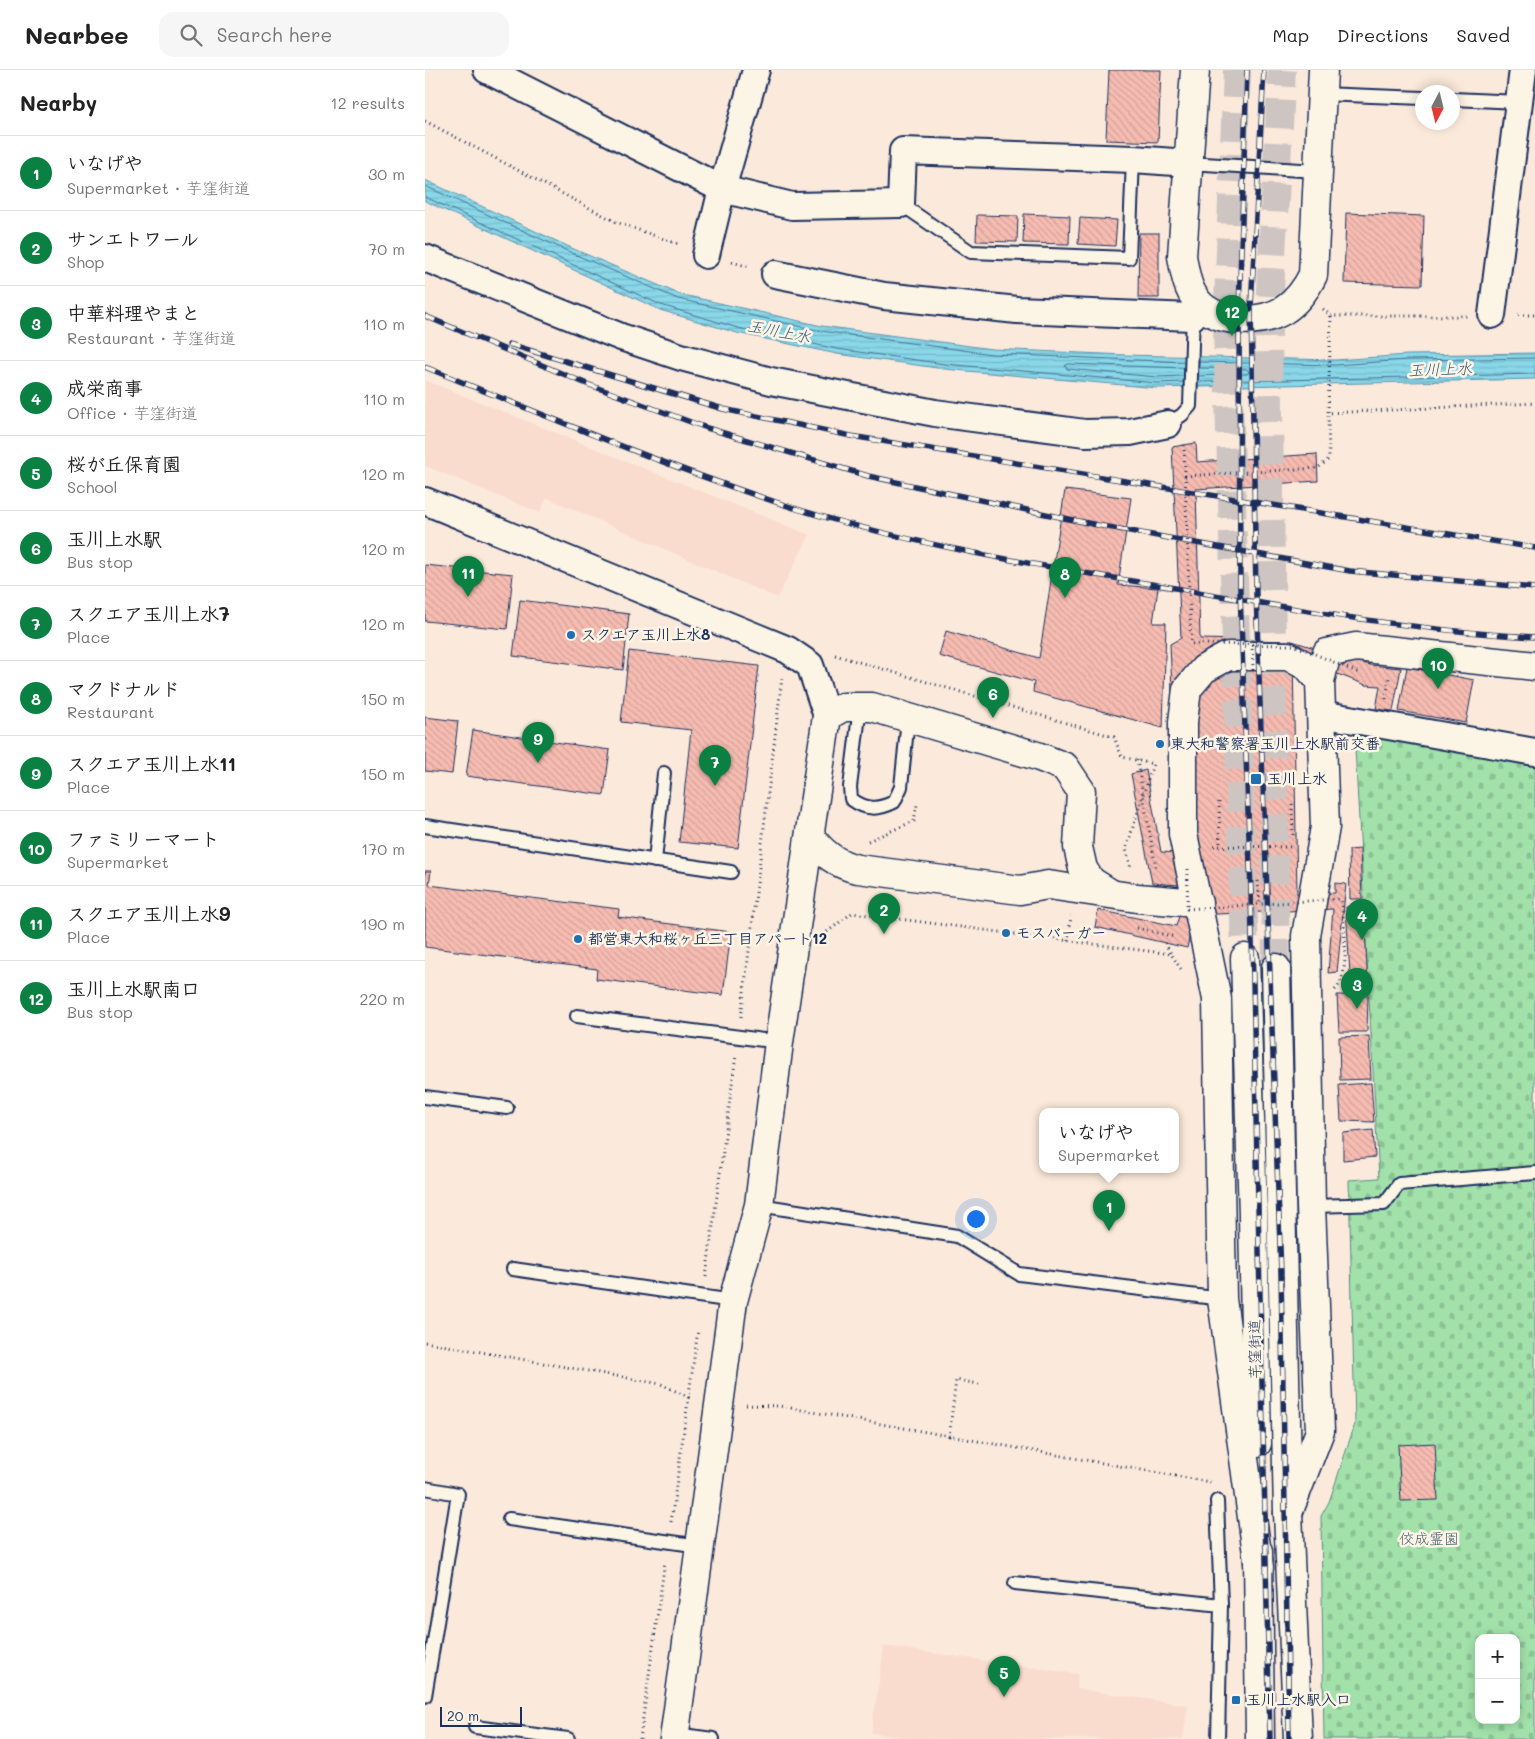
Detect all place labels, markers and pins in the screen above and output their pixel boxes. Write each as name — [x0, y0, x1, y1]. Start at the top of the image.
pin: 12 — [1216, 295, 1248, 336]
pin: 11 — [452, 556, 484, 597]
pin: 8 — [1049, 557, 1081, 598]
place label: スクエア玉川上水8 — [581, 624, 710, 644]
marker: スクエア玉川上水8 — [565, 629, 577, 641]
pin: 10 — [1422, 648, 1454, 689]
pin: 6 — [977, 677, 1009, 718]
pin: 9 — [522, 722, 554, 763]
place label: 東大和警察署玉川上水駅前交番 — [1170, 733, 1380, 753]
marker: 東大和警察署玉川上水駅前交番 — [1154, 738, 1166, 750]
pin: 7 — [699, 745, 731, 786]
place label: 玉川上水 — [1267, 768, 1327, 788]
marker: 玉川上水 — [1249, 772, 1263, 786]
pin: 2 — [868, 893, 900, 934]
pin: 4 — [1346, 899, 1378, 940]
place label: モスバーガー — [1016, 922, 1106, 942]
marker: モスバーガー — [1000, 927, 1012, 939]
place label: 都営東大和桜ヶ丘三丁目アパート12 — [588, 928, 827, 948]
marker: 都営東大和桜ヶ丘三丁目アパート12 — [572, 933, 584, 945]
pin: 3 — [1341, 968, 1373, 1009]
pin: 1 — [1093, 1190, 1125, 1231]
pin: 5 — [988, 1656, 1020, 1697]
place label: 玉川上水駅入口 — [1246, 1689, 1351, 1709]
marker: 玉川上水駅入口 — [1230, 1694, 1242, 1706]

